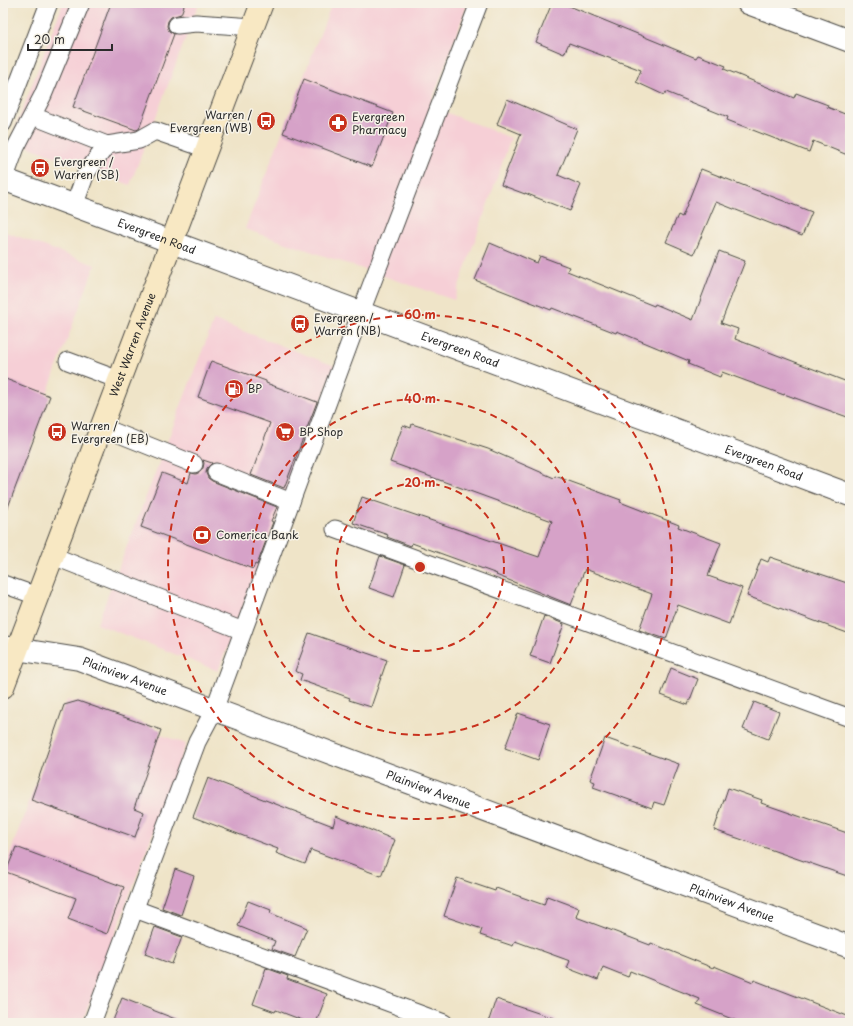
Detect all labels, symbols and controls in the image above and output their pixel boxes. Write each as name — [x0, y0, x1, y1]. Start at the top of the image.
scale bar — [28, 26, 112, 52]
text: 20 m — [34, 30, 65, 48]
place label: Warren / Evergreen (WB) — [170, 106, 252, 136]
place label: Evergreen Pharmacy — [352, 108, 407, 138]
bus stop icon: Warren / Evergreen (WB) — [255, 110, 277, 132]
pharmacy icon: Evergreen Pharmacy — [327, 112, 349, 134]
place label: Evergreen / Warren (SB) — [54, 153, 119, 183]
bus stop icon: Evergreen / Warren (SB) — [29, 157, 51, 179]
street label: Evergreen Road — [115, 214, 198, 258]
street label: West Warren Avenue — [105, 290, 160, 399]
text: 60 m — [404, 305, 436, 323]
place label: Evergreen / Warren (NB) — [314, 309, 381, 339]
bus stop icon: Evergreen / Warren (NB) — [289, 313, 311, 335]
street label: Evergreen Road — [419, 327, 502, 371]
fuel station icon: BP — [223, 378, 245, 400]
place label: BP — [248, 380, 262, 397]
text: 40 m — [404, 389, 436, 407]
place label: Warren / Evergreen (EB) — [71, 417, 149, 447]
bus stop icon: Warren / Evergreen (EB) — [46, 421, 68, 443]
supermarket icon: BP Shop — [274, 421, 296, 443]
place label: BP Shop — [299, 423, 343, 440]
street label: Evergreen Road — [723, 440, 805, 485]
text: 20 m — [404, 473, 436, 491]
bank icon: Comerica Bank — [191, 524, 213, 546]
place label: Comerica Bank — [216, 526, 299, 543]
centre of rings — [413, 560, 427, 574]
street label: Plainview Avenue — [80, 652, 170, 699]
street label: Plainview Avenue — [384, 766, 473, 813]
street label: Plainview Avenue — [687, 879, 777, 926]

